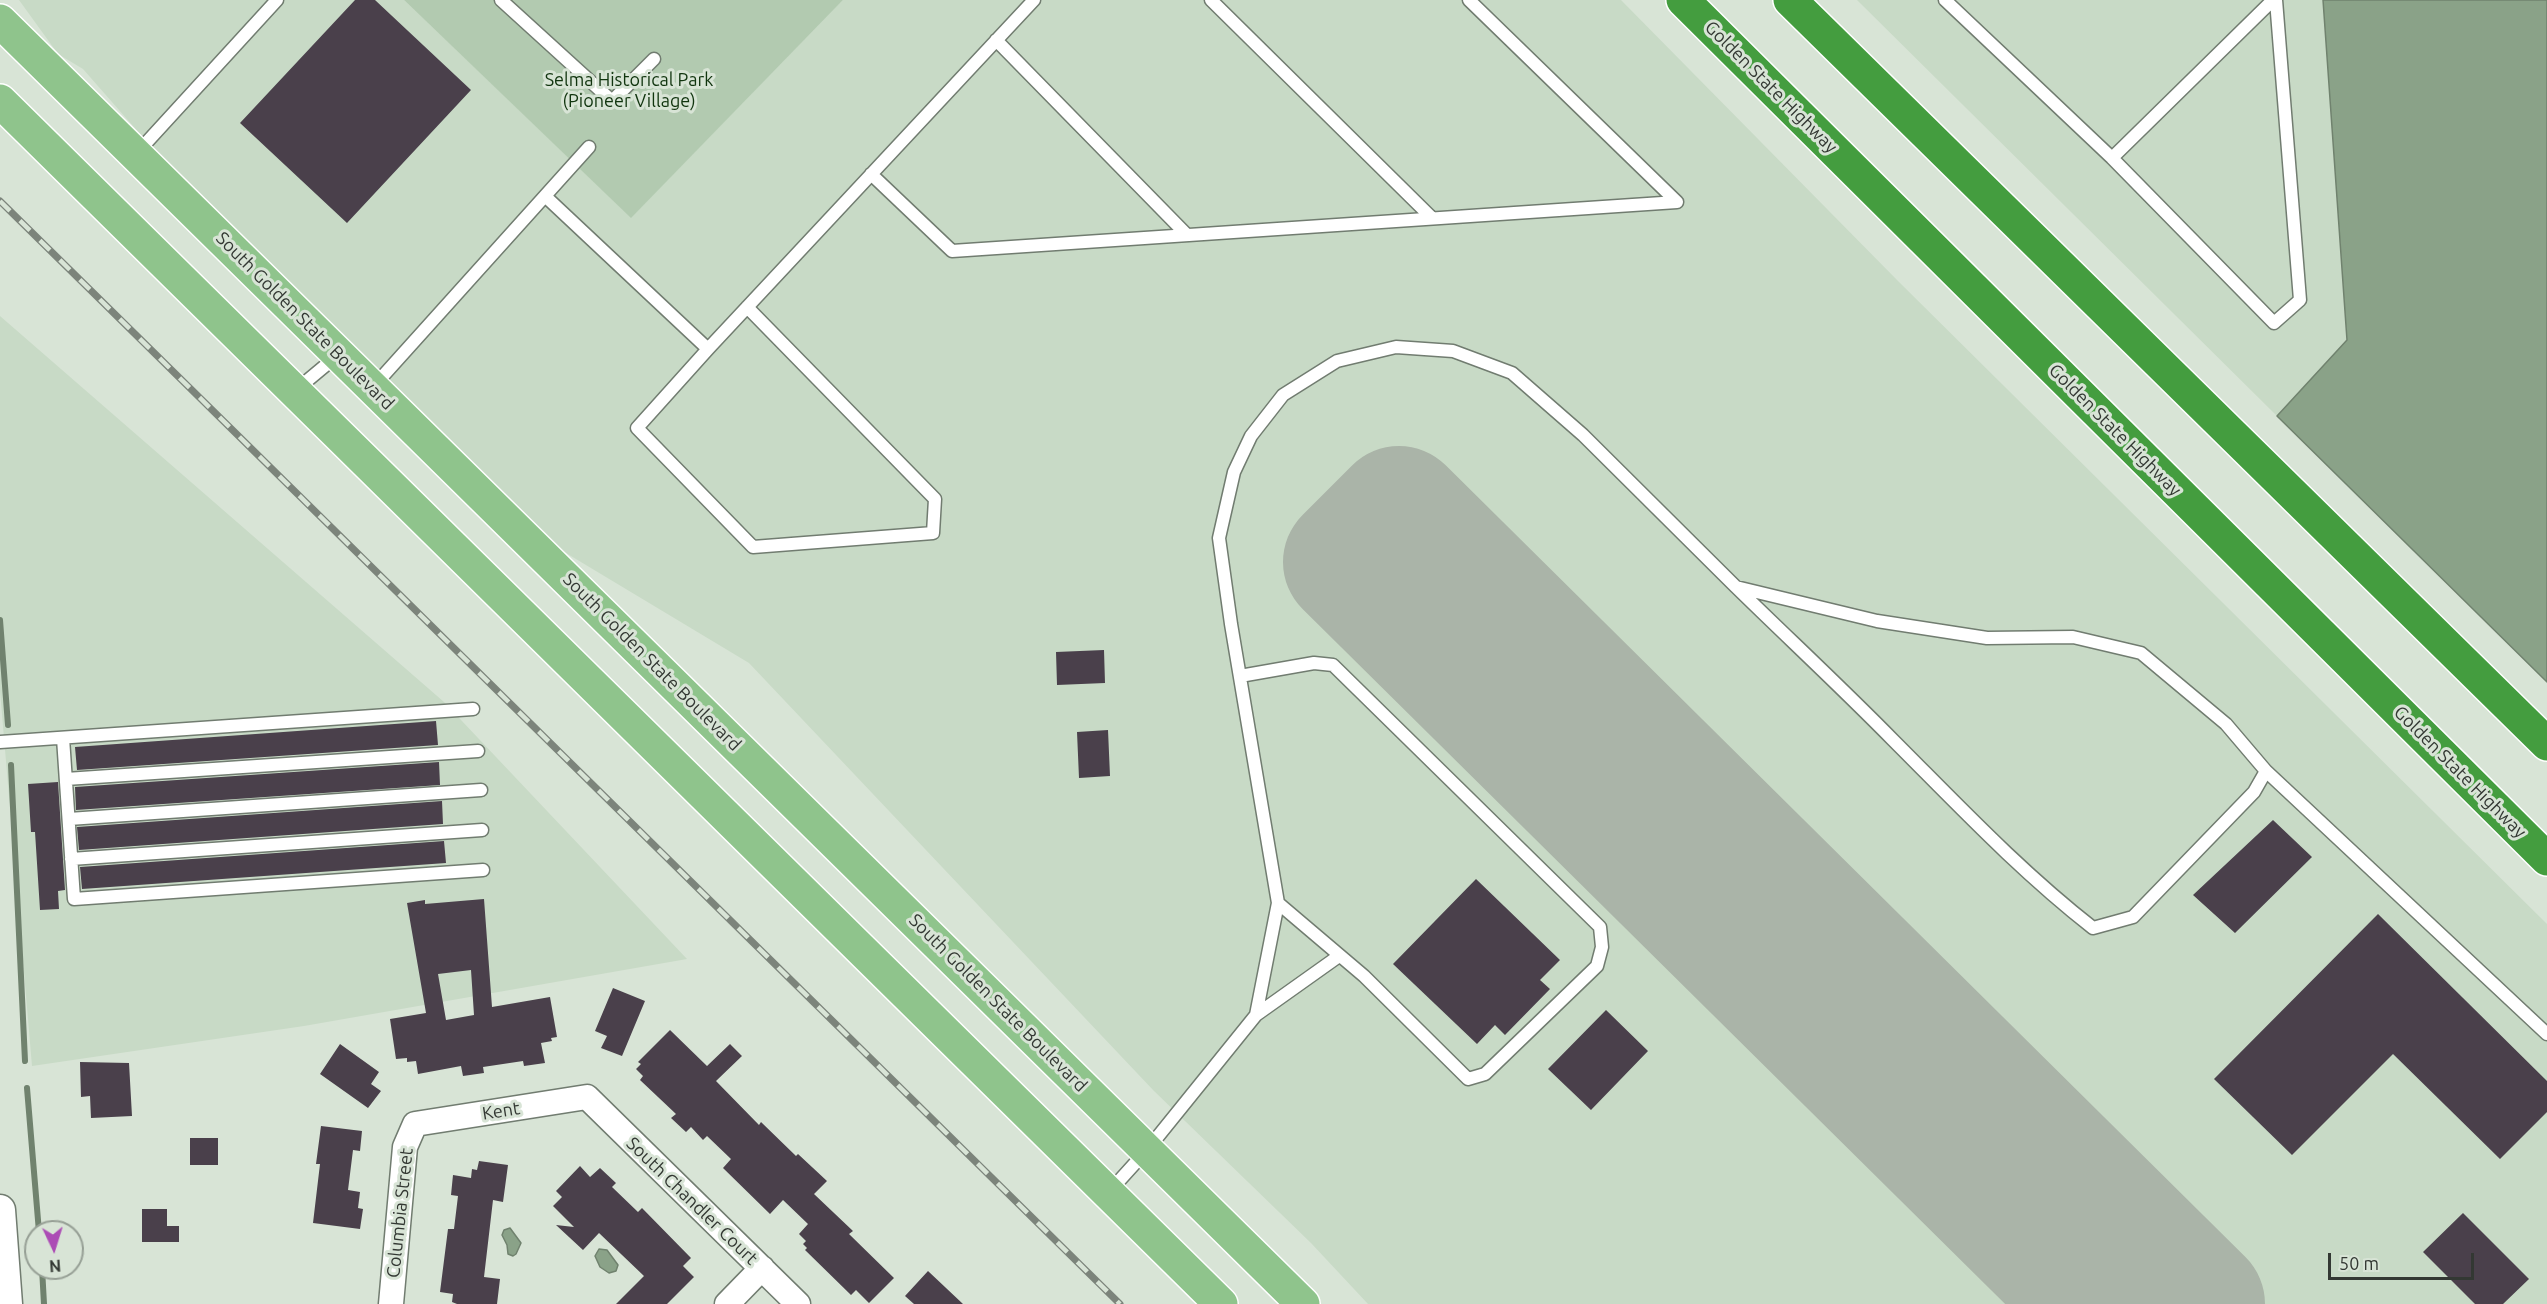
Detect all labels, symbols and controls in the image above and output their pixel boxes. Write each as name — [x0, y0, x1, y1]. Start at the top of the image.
street label: Golden State Highway — [1700, 16, 1842, 158]
park label: Selma Historical Park (Pioneer Village) — [545, 69, 713, 112]
street label: South Golden State Boulevard — [212, 228, 398, 414]
street label: Golden State Highway — [2044, 359, 2186, 501]
street label: South Golden State Boulevard — [559, 569, 745, 755]
street label: Golden State Highway — [2389, 701, 2531, 843]
street label: South Golden State Boulevard — [905, 910, 1091, 1096]
street label: Kent — [481, 1097, 521, 1125]
street label: South Chandler Court — [622, 1133, 762, 1269]
street label: Columbia Street — [382, 1147, 418, 1279]
north arrow — [24, 1220, 84, 1280]
scale bar — [2331, 1241, 2476, 1279]
text: 50 m — [2339, 1253, 2379, 1273]
text: N — [49, 1257, 62, 1275]

